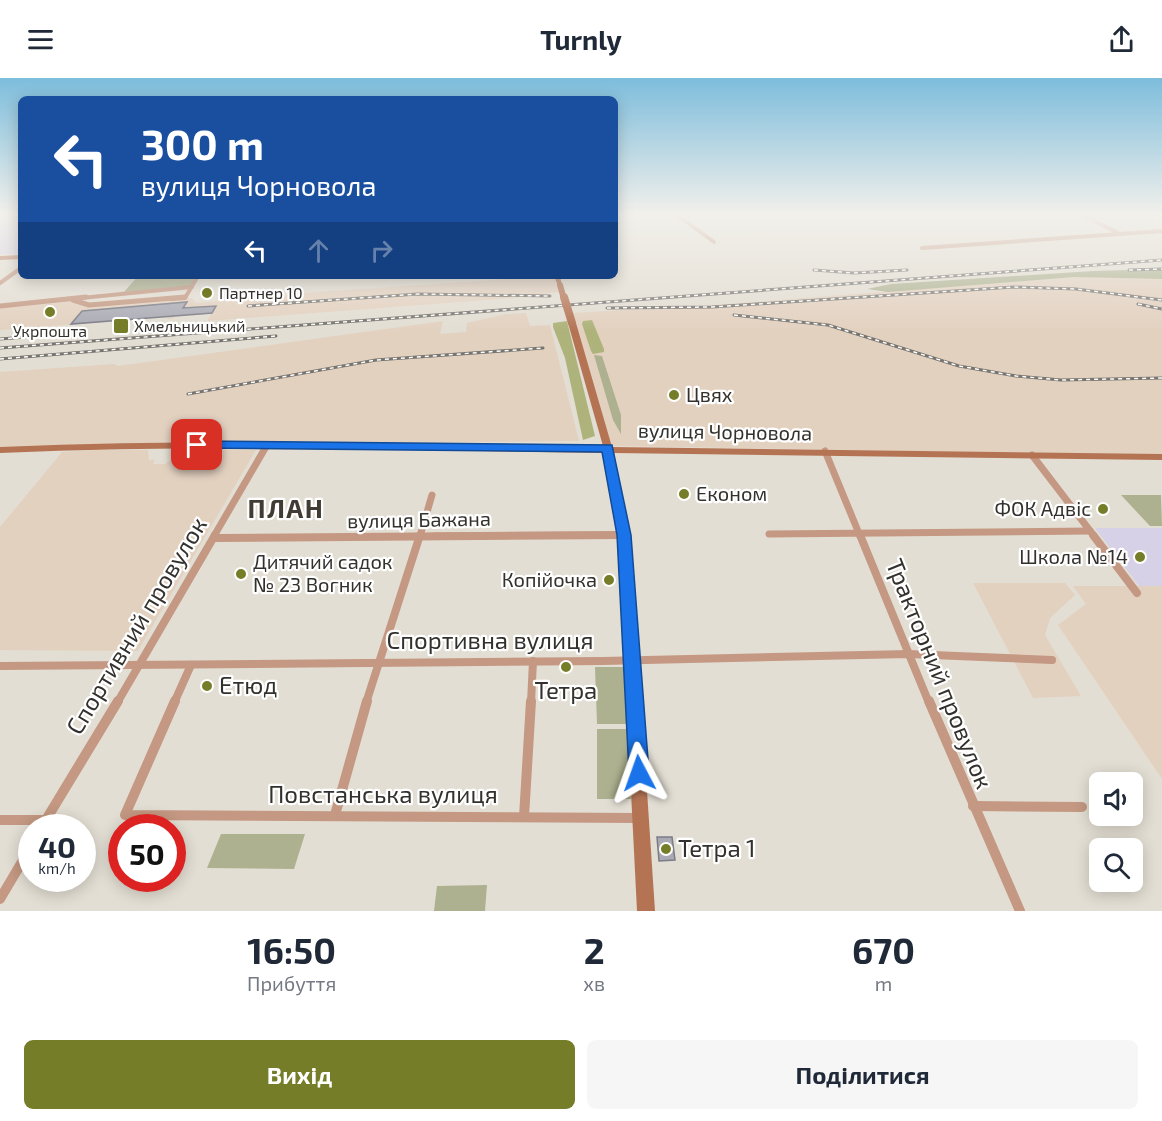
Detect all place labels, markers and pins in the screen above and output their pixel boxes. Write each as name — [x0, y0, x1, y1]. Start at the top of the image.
place label: Партнер 10 — [219, 283, 303, 302]
marker: Партнер 10 — [200, 286, 214, 300]
marker: Укрпошта — [43, 305, 57, 319]
place label: Хмельницький — [134, 316, 245, 335]
marker: Хмельницький — [112, 317, 130, 335]
place label: Укрпошта — [13, 321, 87, 340]
place label: Цвях — [686, 382, 733, 406]
marker: Цвях — [667, 388, 681, 402]
pin — [171, 419, 222, 470]
place label: Економ — [696, 481, 767, 505]
marker: Економ — [677, 487, 691, 501]
place label: ФОК Адвіс — [995, 496, 1091, 520]
marker: ФОК Адвіс — [1096, 502, 1110, 516]
place label: Школа №14 — [1019, 544, 1128, 568]
place label: Дитячий садок № 23 Вогник — [253, 549, 393, 596]
marker: Школа №14 — [1133, 550, 1147, 564]
marker: Дитячий садок № 23 Вогник — [234, 567, 248, 581]
place label: Копійочка — [502, 567, 597, 591]
marker: Копійочка — [602, 573, 616, 587]
marker: Тетра — [559, 660, 573, 674]
place label: Етюд — [219, 670, 277, 699]
place label: Тетра — [535, 675, 597, 704]
marker: Етюд — [200, 679, 214, 693]
place label: Тетра 1 — [678, 833, 756, 862]
marker: Тетра 1 — [659, 842, 673, 856]

